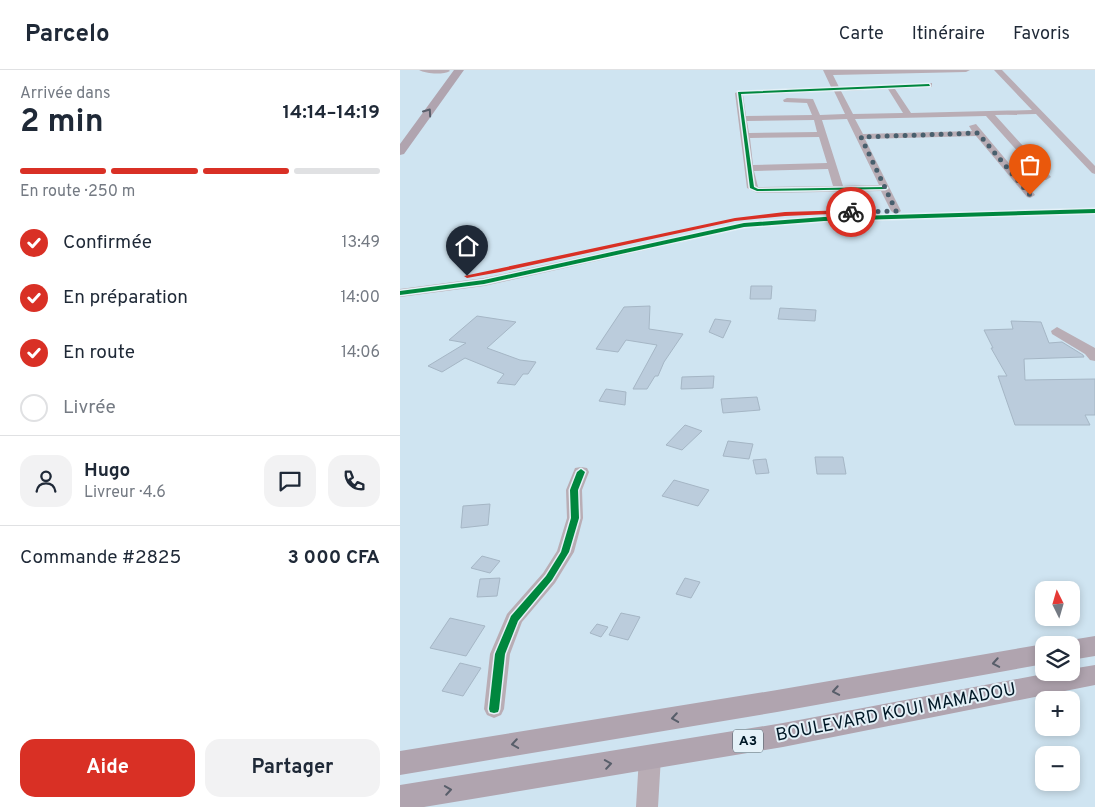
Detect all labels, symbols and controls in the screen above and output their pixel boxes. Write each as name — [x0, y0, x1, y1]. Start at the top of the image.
text: Parcelo — [25, 20, 110, 50]
text: Carte — [839, 23, 884, 46]
text: Itinéraire — [912, 23, 985, 46]
text: Favoris — [1013, 23, 1070, 46]
text: Arrivée dans — [20, 84, 110, 104]
text: 14:14–14:19 — [282, 101, 380, 125]
text: 2 min — [20, 103, 104, 143]
one-way arrow — [422, 108, 431, 118]
pin — [1009, 144, 1051, 195]
icon: bag — [1016, 151, 1044, 179]
text: En route · 250 m — [20, 182, 135, 202]
courier — [826, 187, 876, 237]
icon: bike — [837, 198, 865, 226]
pin — [446, 225, 488, 276]
icon: check — [20, 229, 48, 257]
text: Confirmée — [63, 231, 152, 255]
icon: home — [453, 232, 481, 260]
text: 13:49 — [342, 233, 380, 253]
icon: check — [20, 284, 48, 312]
text: En préparation — [63, 286, 188, 310]
text: 14:00 — [340, 288, 380, 308]
icon: check — [20, 339, 48, 367]
text: En route — [63, 341, 135, 365]
text: 14:06 — [341, 343, 380, 363]
text: Livrée — [63, 396, 116, 420]
button: person — [20, 455, 72, 507]
button: chat — [264, 455, 316, 507]
button: phone — [328, 455, 380, 507]
text: Hugo — [84, 459, 130, 483]
text: Livreur · 4.6 — [84, 483, 166, 503]
text: Commande #2825 — [20, 546, 181, 570]
text: 3 000 CFA — [287, 546, 380, 570]
north arrow — [1035, 581, 1080, 626]
map controls — [1035, 581, 1080, 791]
button: layers — [1035, 636, 1080, 681]
one-way arrow — [991, 657, 1000, 667]
street label: BOULEVARD KOUI MAMADOU — [774, 678, 1018, 748]
one-way arrow — [831, 686, 840, 696]
button: + — [1035, 691, 1080, 736]
one-way arrow — [671, 712, 679, 723]
road number: A3 — [733, 729, 763, 752]
button: Aide — [20, 739, 195, 797]
button: Partager — [205, 739, 380, 797]
one-way arrow — [511, 739, 519, 749]
button: − — [1035, 746, 1080, 791]
one-way arrow — [604, 759, 613, 769]
one-way arrow — [444, 786, 452, 796]

